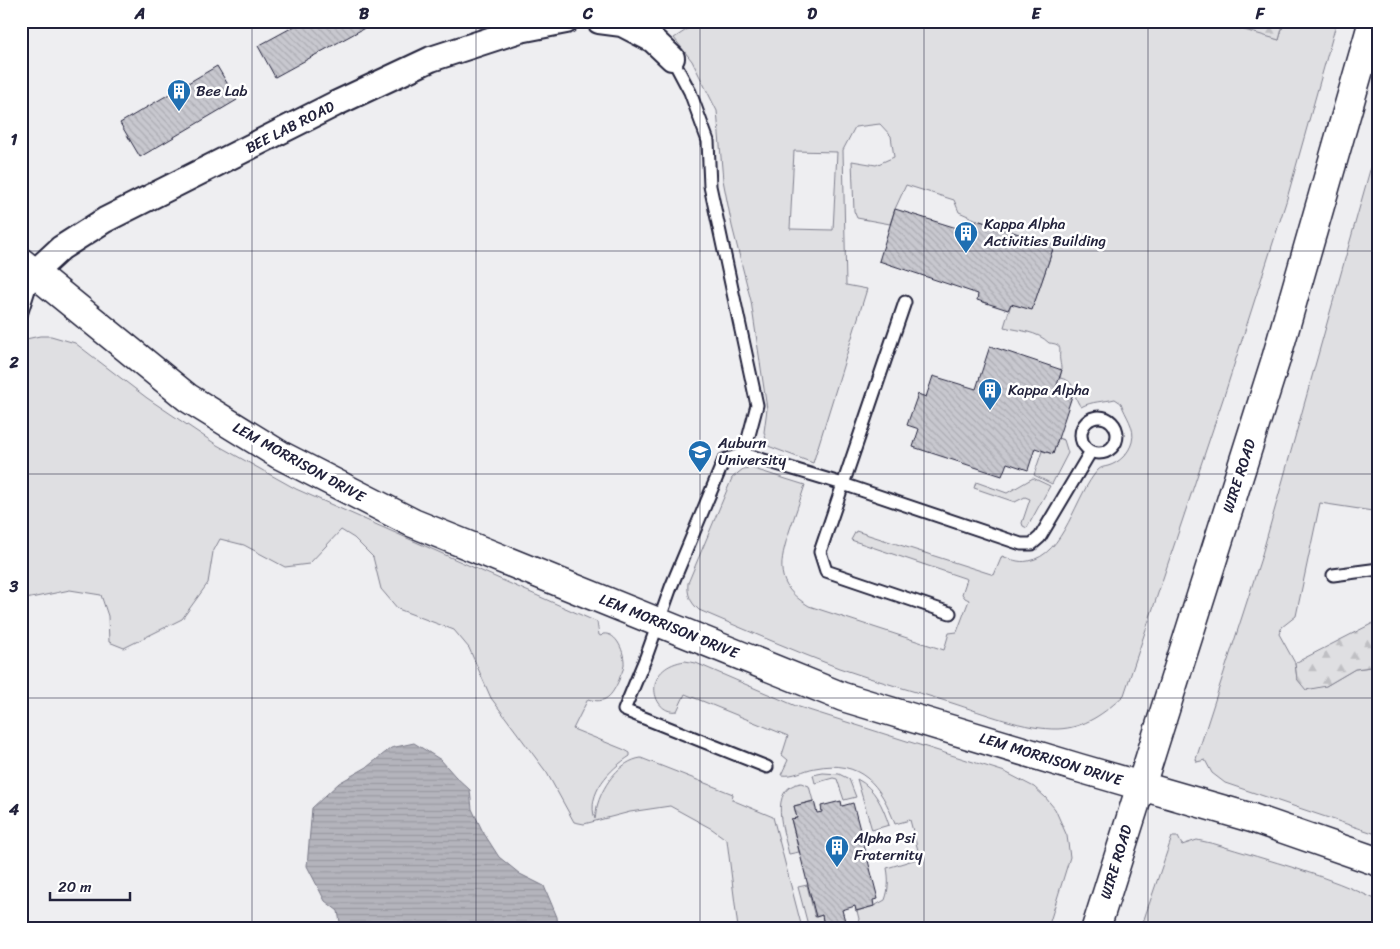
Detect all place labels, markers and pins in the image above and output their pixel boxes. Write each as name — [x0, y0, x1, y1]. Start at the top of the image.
building icon: Bee Lab — [166, 78, 192, 112]
place label: Bee Lab — [196, 78, 247, 104]
place label: Kappa Alpha Activities Building — [983, 211, 1106, 254]
building icon: Kappa Alpha Activities Building — [953, 220, 979, 254]
building icon: Kappa Alpha — [977, 377, 1003, 411]
place label: Kappa Alpha — [1008, 377, 1090, 403]
place label: Auburn University — [717, 430, 787, 473]
school or university icon: Auburn University — [687, 439, 713, 473]
place label: Alpha Psi Fraternity — [853, 825, 923, 868]
building icon: Alpha Psi Fraternity — [824, 834, 850, 868]

